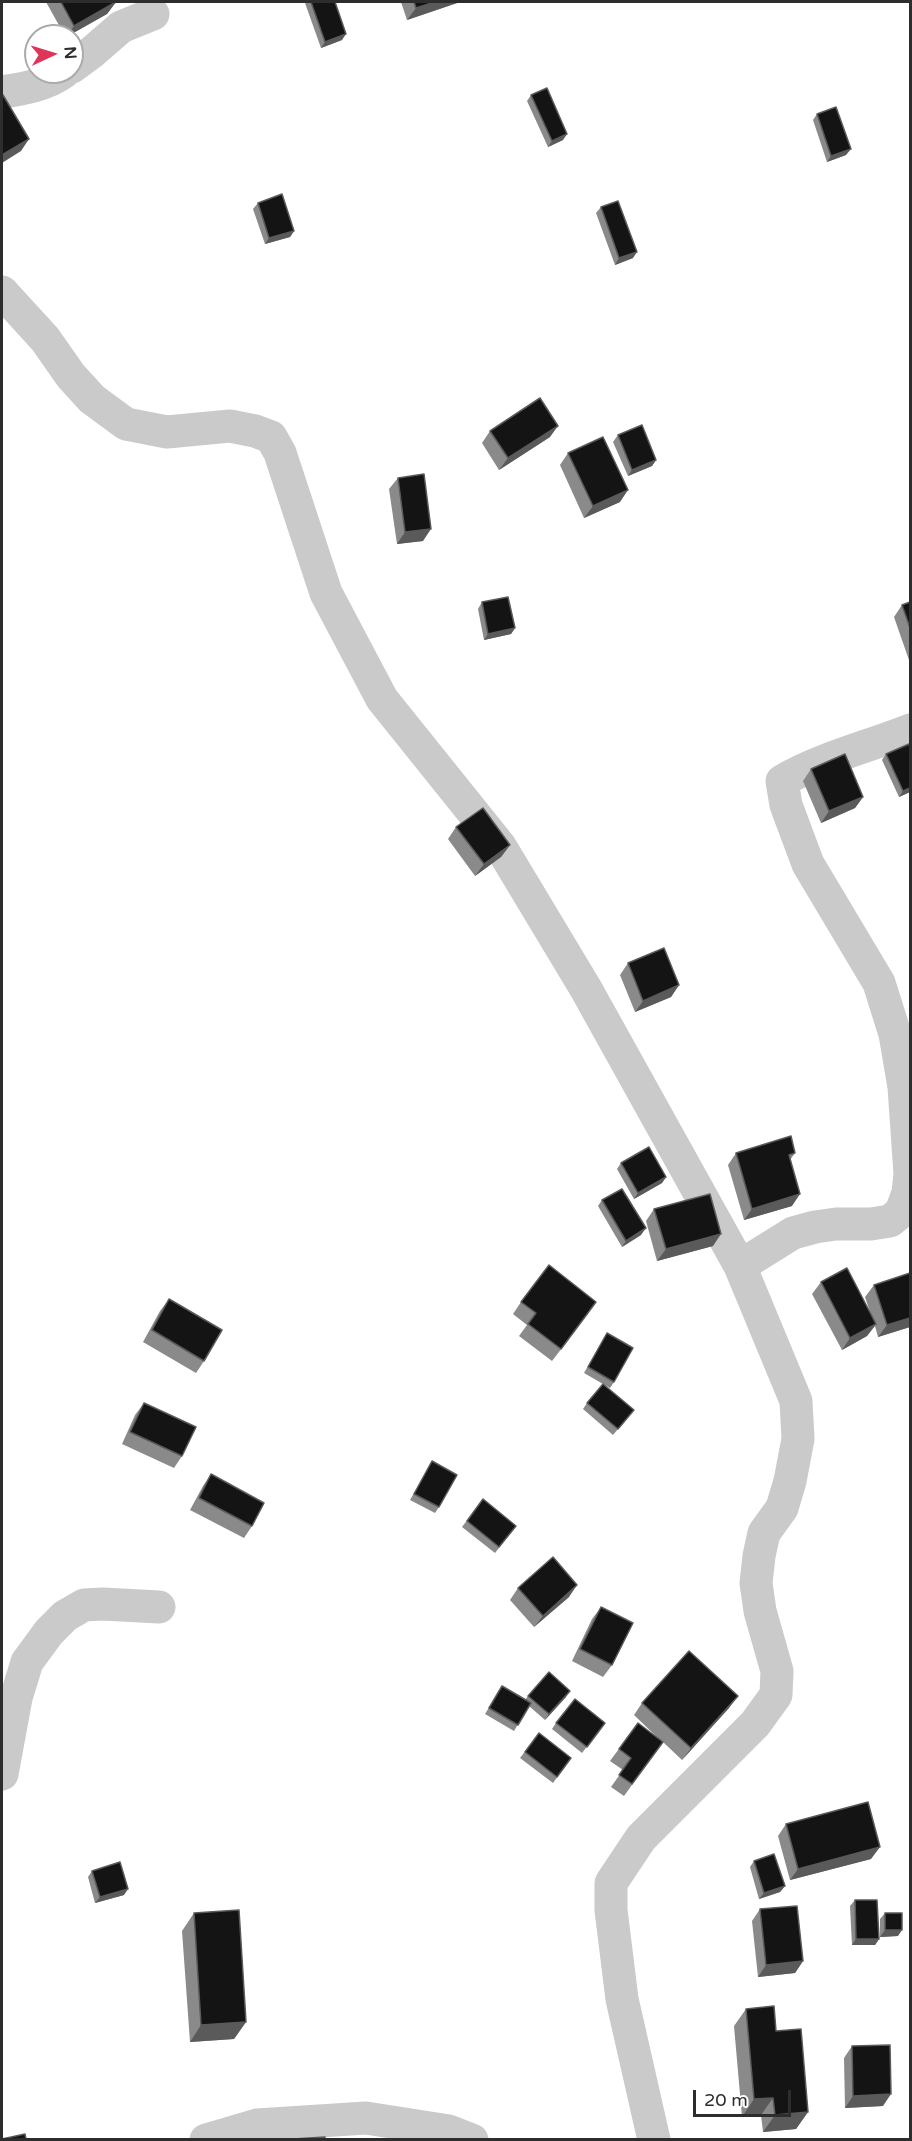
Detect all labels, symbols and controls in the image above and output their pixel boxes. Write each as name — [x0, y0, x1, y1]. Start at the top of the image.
north arrow — [24, 24, 84, 84]
text: N — [60, 46, 80, 60]
scale bar — [696, 2078, 794, 2116]
text: 20 m — [704, 2089, 748, 2111]

